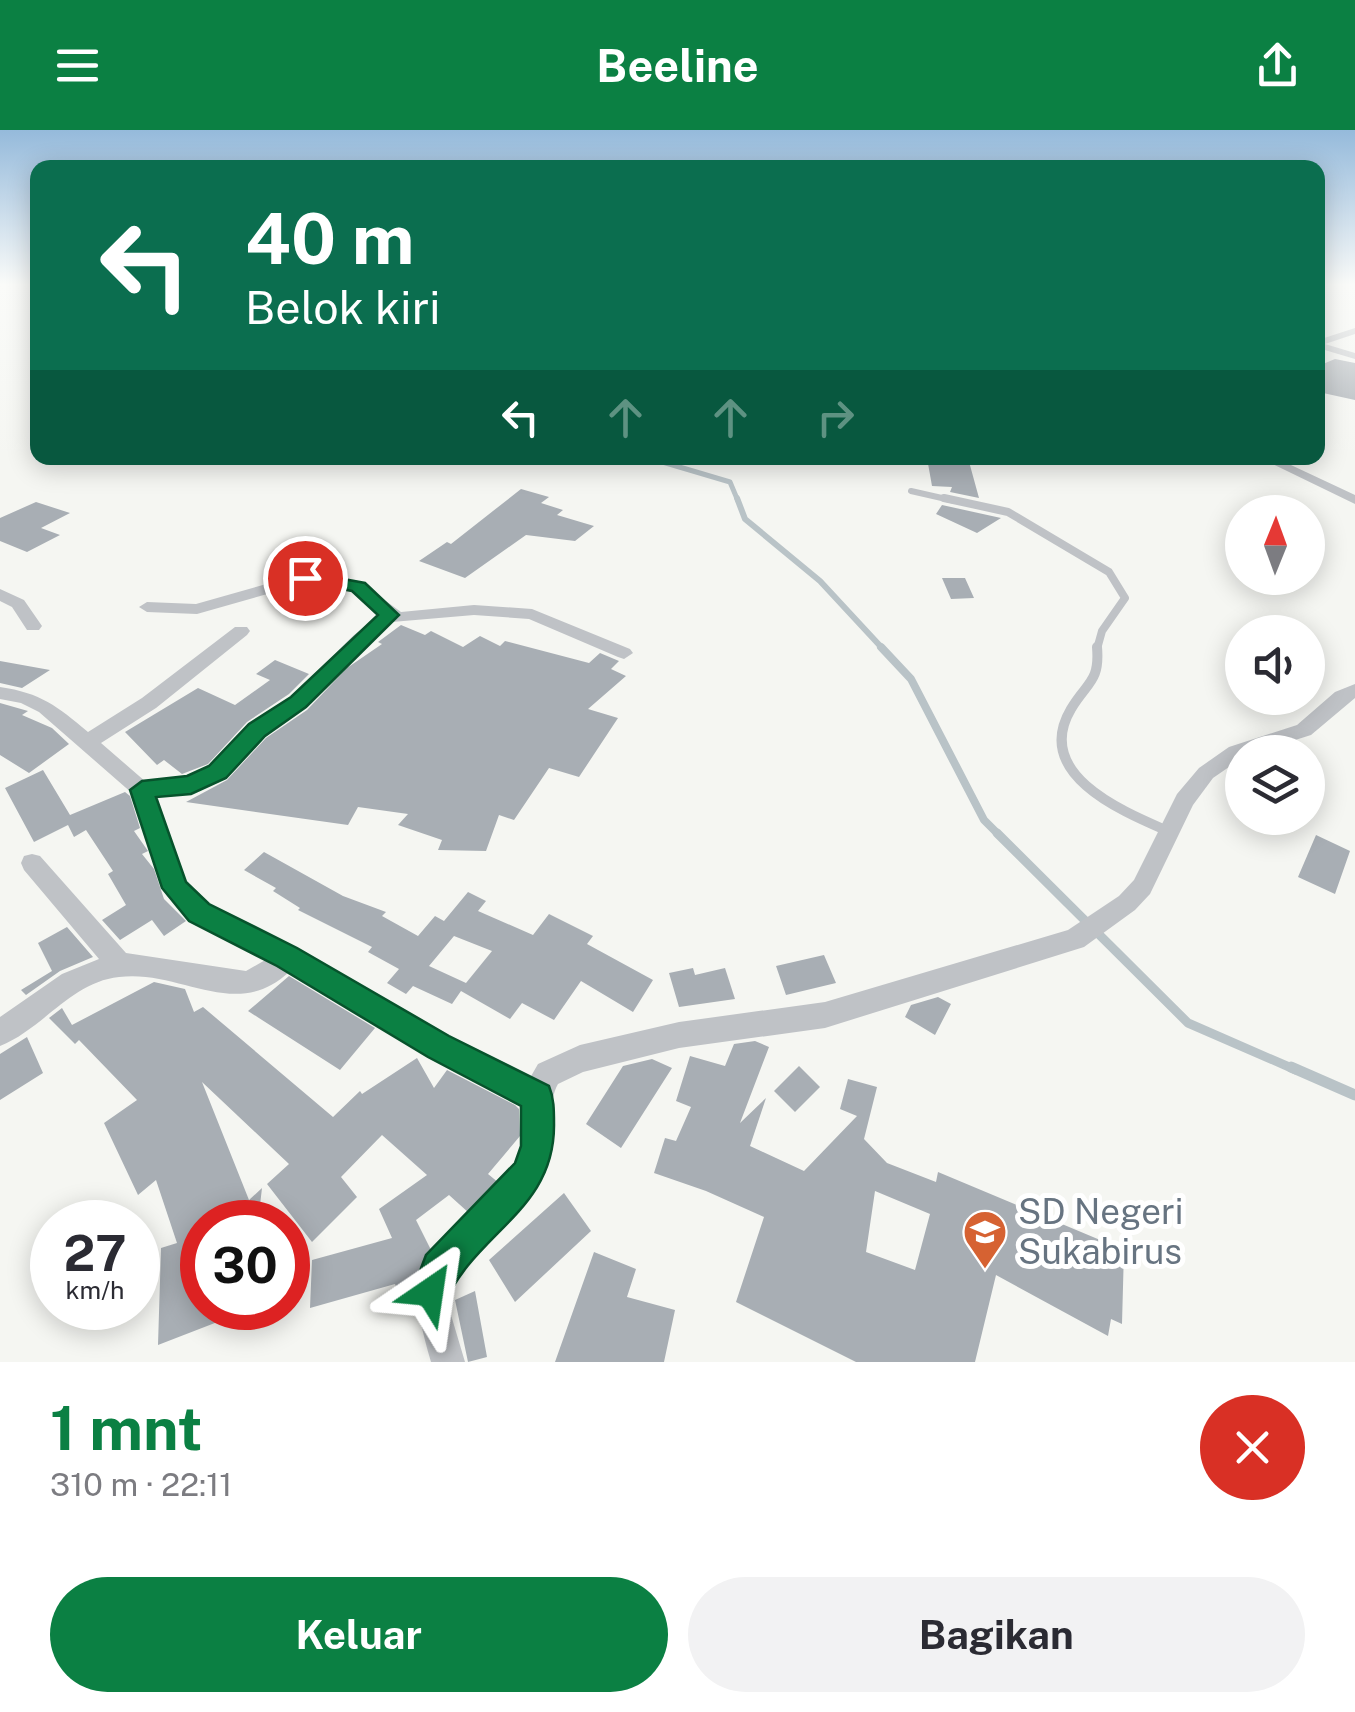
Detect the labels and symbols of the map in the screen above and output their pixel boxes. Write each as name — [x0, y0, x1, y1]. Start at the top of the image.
north arrow — [1225, 495, 1325, 595]
pin — [263, 536, 348, 621]
place label: SD Negeri Sukabirus — [1018, 1191, 1183, 1272]
speed limit sign: 30 — [180, 1200, 310, 1330]
school or university icon: SD Negeri Sukabirus — [962, 1209, 1008, 1270]
position arrow — [378, 1240, 482, 1344]

